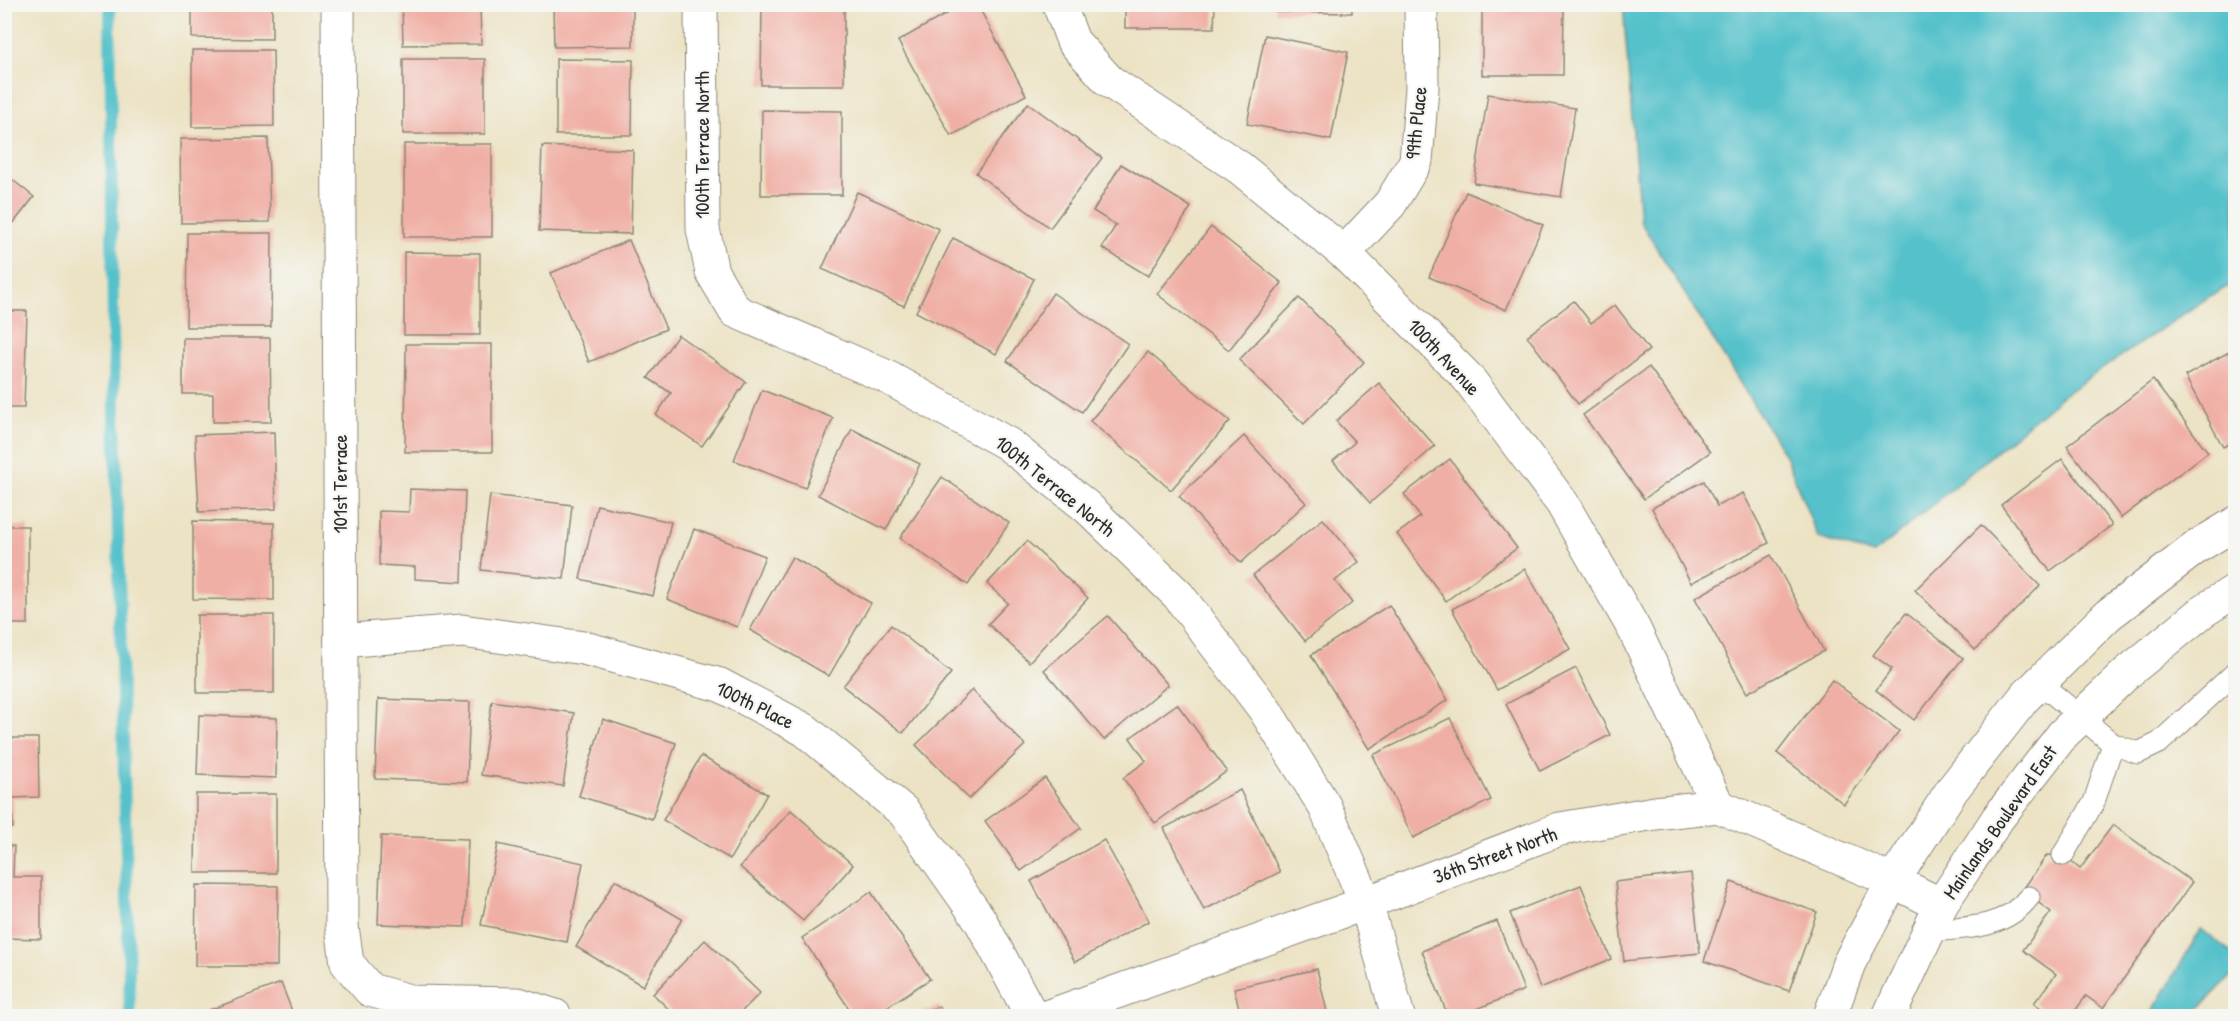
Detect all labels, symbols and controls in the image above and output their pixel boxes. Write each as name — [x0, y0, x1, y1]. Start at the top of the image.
street label: 100th Terrace North — [688, 71, 715, 219]
street label: 99th Place — [1398, 85, 1433, 161]
street label: 100th Avenue — [1402, 312, 1487, 401]
street label: 100th Terrace North — [989, 429, 1121, 543]
street label: 101st Terrace — [326, 434, 353, 533]
street label: 100th Place — [712, 674, 799, 735]
street label: Mainlands Boulevard East — [1936, 738, 2064, 904]
street label: 36th Street North — [1429, 820, 1560, 889]

